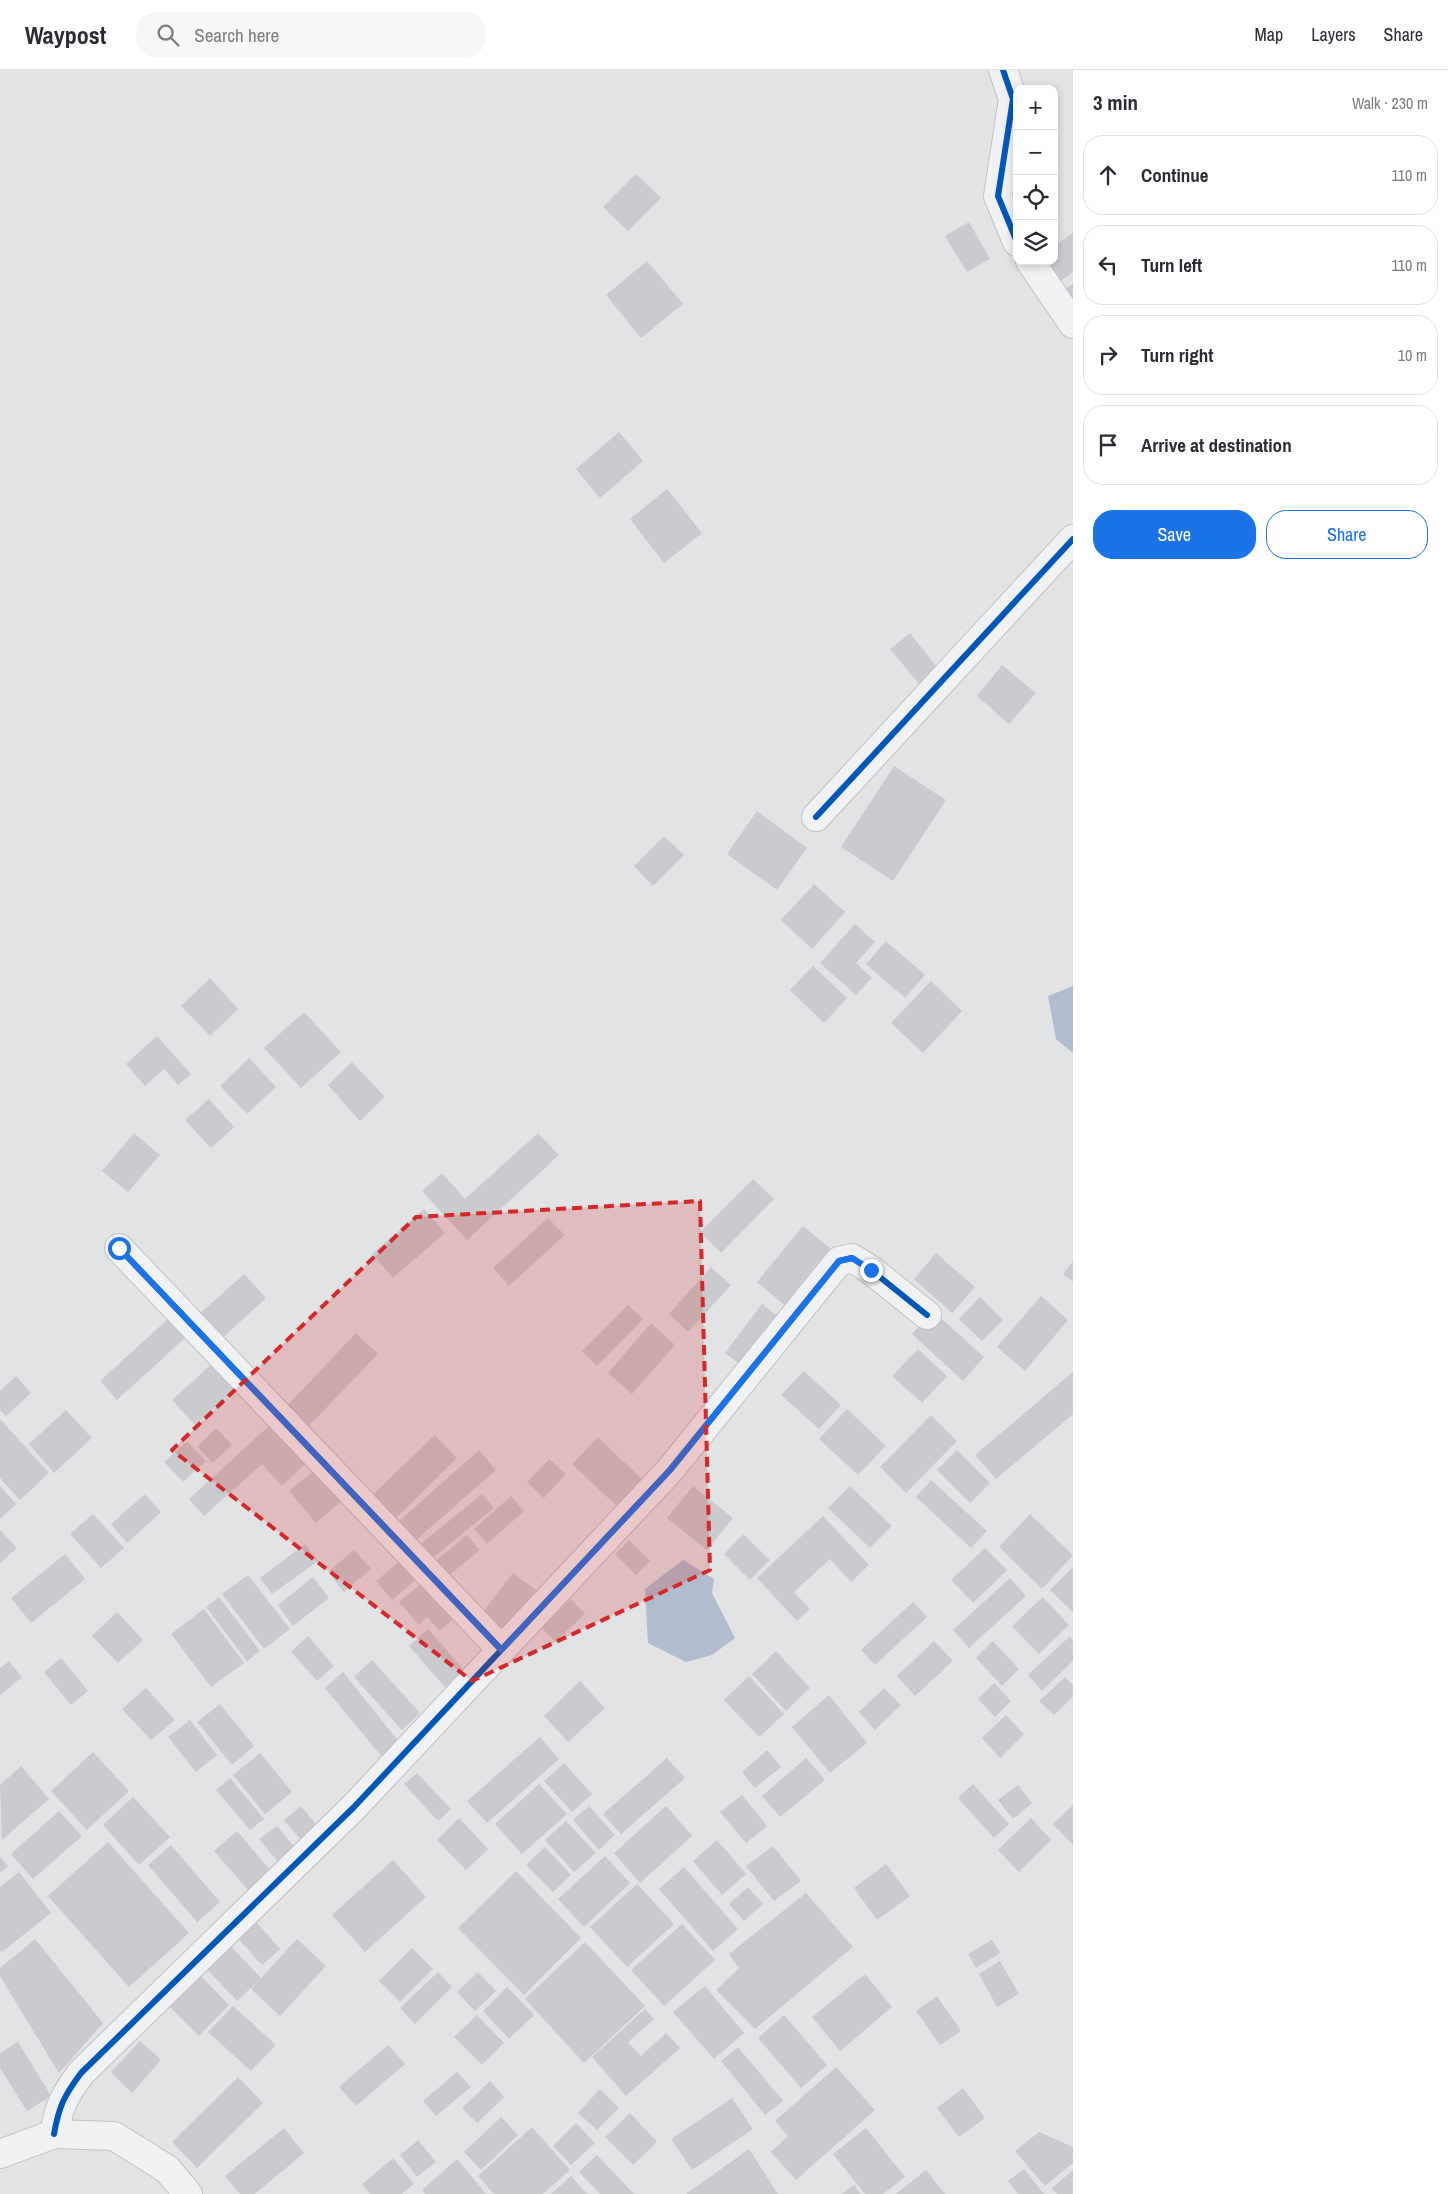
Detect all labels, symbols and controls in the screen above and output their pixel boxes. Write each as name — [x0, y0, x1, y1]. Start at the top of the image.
search box — [136, 12, 486, 57]
text: Waypost — [25, 19, 106, 51]
icon: search — [154, 21, 182, 49]
text: Search here — [194, 22, 279, 48]
text: Map — [1255, 22, 1283, 47]
text: Layers — [1311, 22, 1356, 47]
text: Share — [1384, 22, 1423, 47]
map controls — [1013, 85, 1058, 265]
button: + — [1013, 85, 1058, 130]
text: 3 min — [1093, 88, 1138, 117]
text: Walk · 230 m — [1352, 92, 1428, 114]
button: − — [1013, 130, 1058, 175]
icon: ahead — [1094, 161, 1122, 189]
text: Continue — [1141, 162, 1209, 188]
text: 110 m — [1391, 164, 1427, 186]
button: locate — [1013, 175, 1058, 220]
button: layers — [1013, 220, 1058, 265]
icon: left — [1094, 251, 1122, 279]
text: Turn left — [1141, 252, 1202, 278]
text: 110 m — [1391, 254, 1427, 276]
icon: right — [1094, 341, 1122, 369]
text: Turn right — [1141, 342, 1213, 368]
text: 10 m — [1398, 344, 1427, 366]
icon: arrive — [1094, 431, 1122, 459]
text: Arrive at destination — [1141, 432, 1292, 458]
button: Save — [1093, 510, 1256, 559]
button: Share — [1266, 510, 1428, 559]
route start — [108, 1237, 131, 1260]
route end — [860, 1259, 883, 1282]

